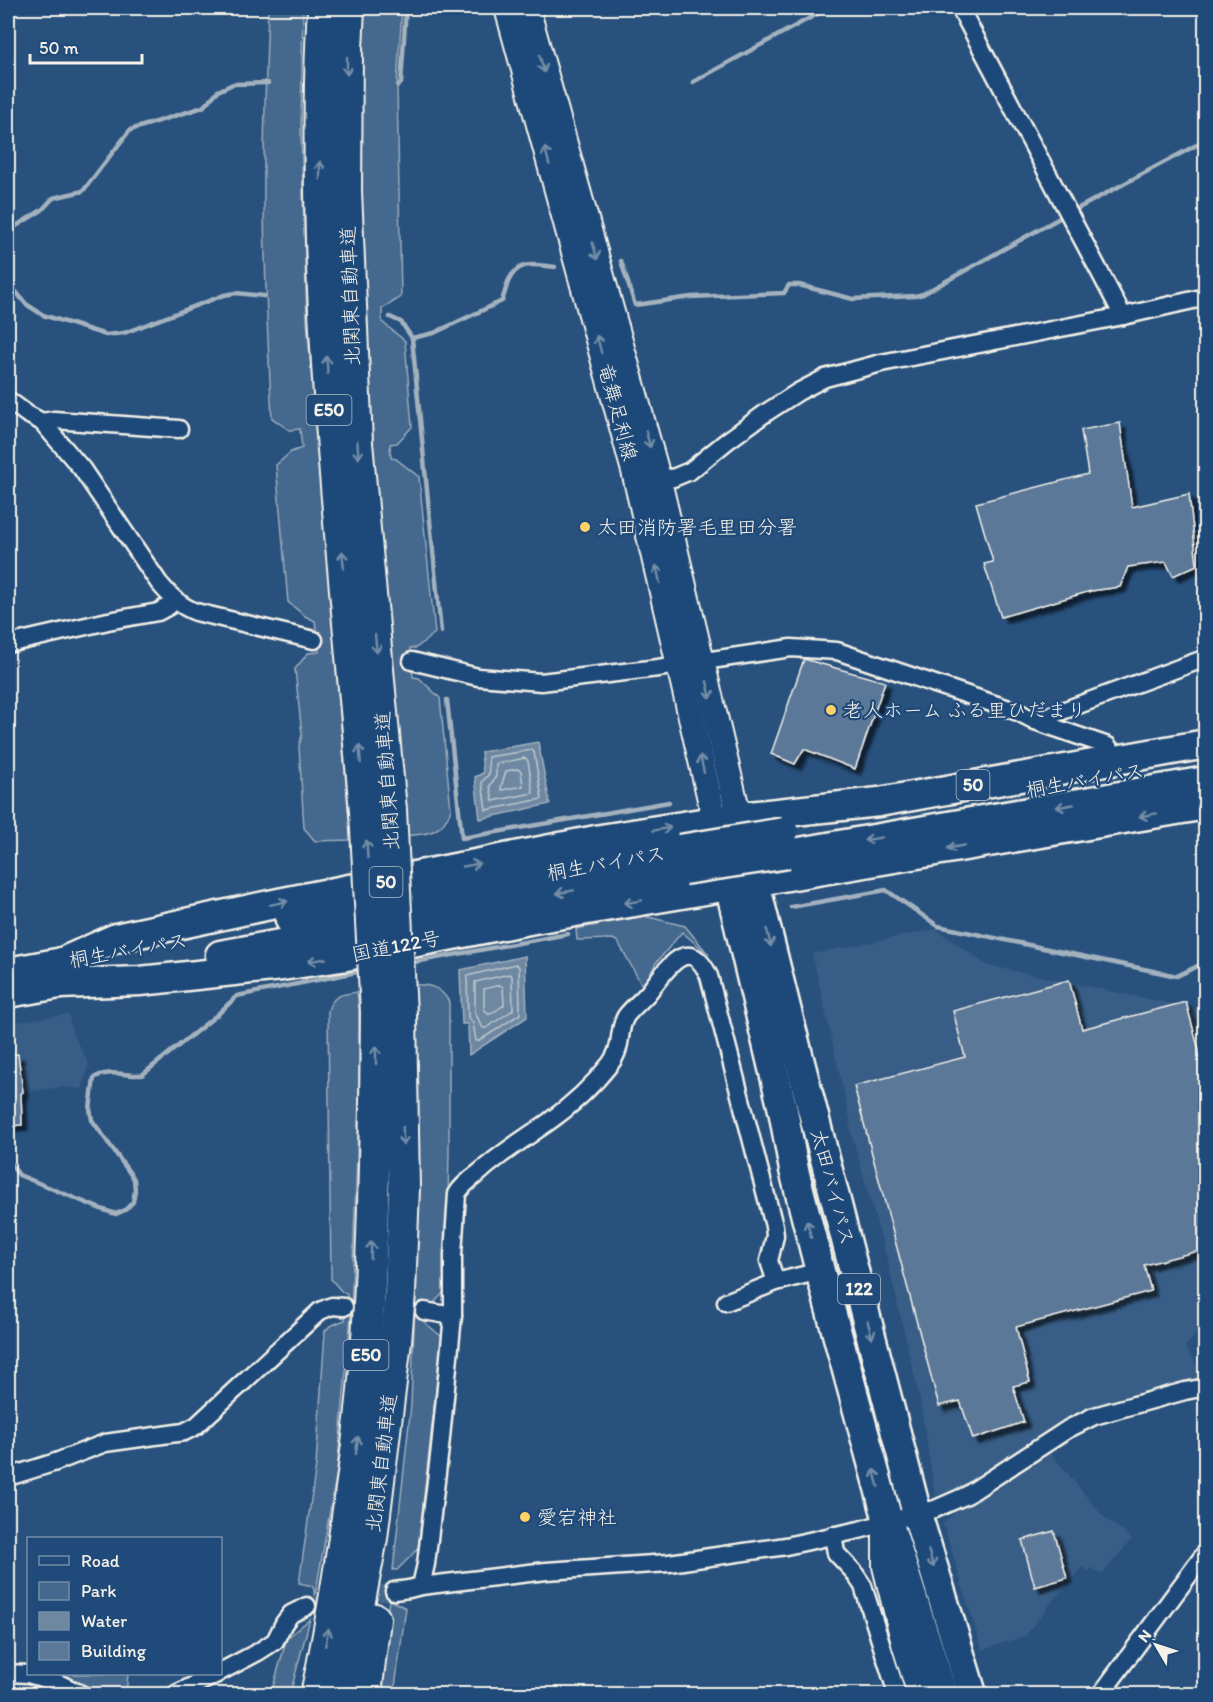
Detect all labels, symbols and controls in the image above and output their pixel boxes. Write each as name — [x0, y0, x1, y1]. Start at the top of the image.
scale bar — [30, 27, 142, 65]
text: 50 m — [39, 37, 79, 59]
one-way arrow — [537, 54, 548, 73]
one-way arrow — [341, 55, 353, 75]
one-way arrow — [541, 147, 553, 166]
one-way arrow — [314, 161, 326, 181]
street label: 北関東自動車道 — [336, 226, 364, 366]
one-way arrow — [590, 242, 602, 261]
one-way arrow — [593, 335, 604, 354]
one-way arrow — [321, 356, 332, 376]
street label: 竜舞足利線 — [593, 361, 643, 463]
road number: E50 — [306, 395, 352, 425]
one-way arrow — [643, 429, 654, 448]
one-way arrow — [352, 439, 363, 459]
place label: 太田消防署毛里田分署 — [597, 515, 797, 539]
marker: 太田消防署毛里田分署 — [578, 520, 592, 534]
one-way arrow — [337, 550, 348, 570]
one-way arrow — [651, 565, 663, 584]
one-way arrow — [371, 633, 382, 653]
one-way arrow — [703, 680, 715, 699]
place label: 老人ホーム ふる里ひだまり — [843, 698, 1087, 722]
marker: 老人ホーム ふる里ひだまり — [824, 703, 838, 717]
street label: 北関東自動車道 — [370, 710, 404, 852]
one-way arrow — [354, 744, 365, 764]
one-way arrow — [696, 754, 708, 773]
street label: 桐生バイパス — [1024, 758, 1146, 802]
road number: 50 — [956, 770, 990, 800]
one-way arrow — [1056, 800, 1075, 811]
one-way arrow — [1138, 810, 1158, 821]
one-way arrow — [652, 823, 671, 834]
one-way arrow — [864, 834, 883, 845]
one-way arrow — [361, 839, 372, 859]
street label: 桐生バイパス — [545, 841, 667, 885]
one-way arrow — [946, 842, 966, 853]
one-way arrow — [460, 859, 480, 870]
road number: 50 — [370, 867, 402, 897]
one-way arrow — [555, 887, 575, 898]
one-way arrow — [269, 897, 289, 908]
one-way arrow — [623, 897, 643, 908]
street label: 国道122号 — [349, 926, 443, 966]
street label: 桐生バイパス — [67, 928, 189, 972]
one-way arrow — [763, 928, 775, 947]
one-way arrow — [308, 955, 327, 966]
one-way arrow — [370, 1046, 381, 1066]
one-way arrow — [397, 1125, 409, 1145]
street label: 太田バイパス — [806, 1126, 860, 1248]
one-way arrow — [802, 1220, 814, 1239]
one-way arrow — [365, 1241, 376, 1261]
road number: 122 — [838, 1274, 880, 1304]
one-way arrow — [864, 1321, 876, 1340]
road number: E50 — [344, 1340, 388, 1370]
street label: 北関東自動車道 — [361, 1392, 401, 1534]
one-way arrow — [352, 1435, 363, 1455]
one-way arrow — [870, 1469, 881, 1488]
place label: 愛宕神社 — [537, 1505, 617, 1529]
marker: 愛宕神社 — [518, 1510, 532, 1524]
legend — [27, 1537, 222, 1675]
one-way arrow — [926, 1549, 937, 1568]
text: Road — [81, 1550, 120, 1572]
text: Park — [81, 1580, 116, 1602]
text: Water — [81, 1610, 127, 1632]
north arrow — [1126, 1615, 1186, 1675]
text: N — [1134, 1626, 1156, 1646]
one-way arrow — [322, 1628, 333, 1647]
text: Building — [81, 1640, 147, 1662]

